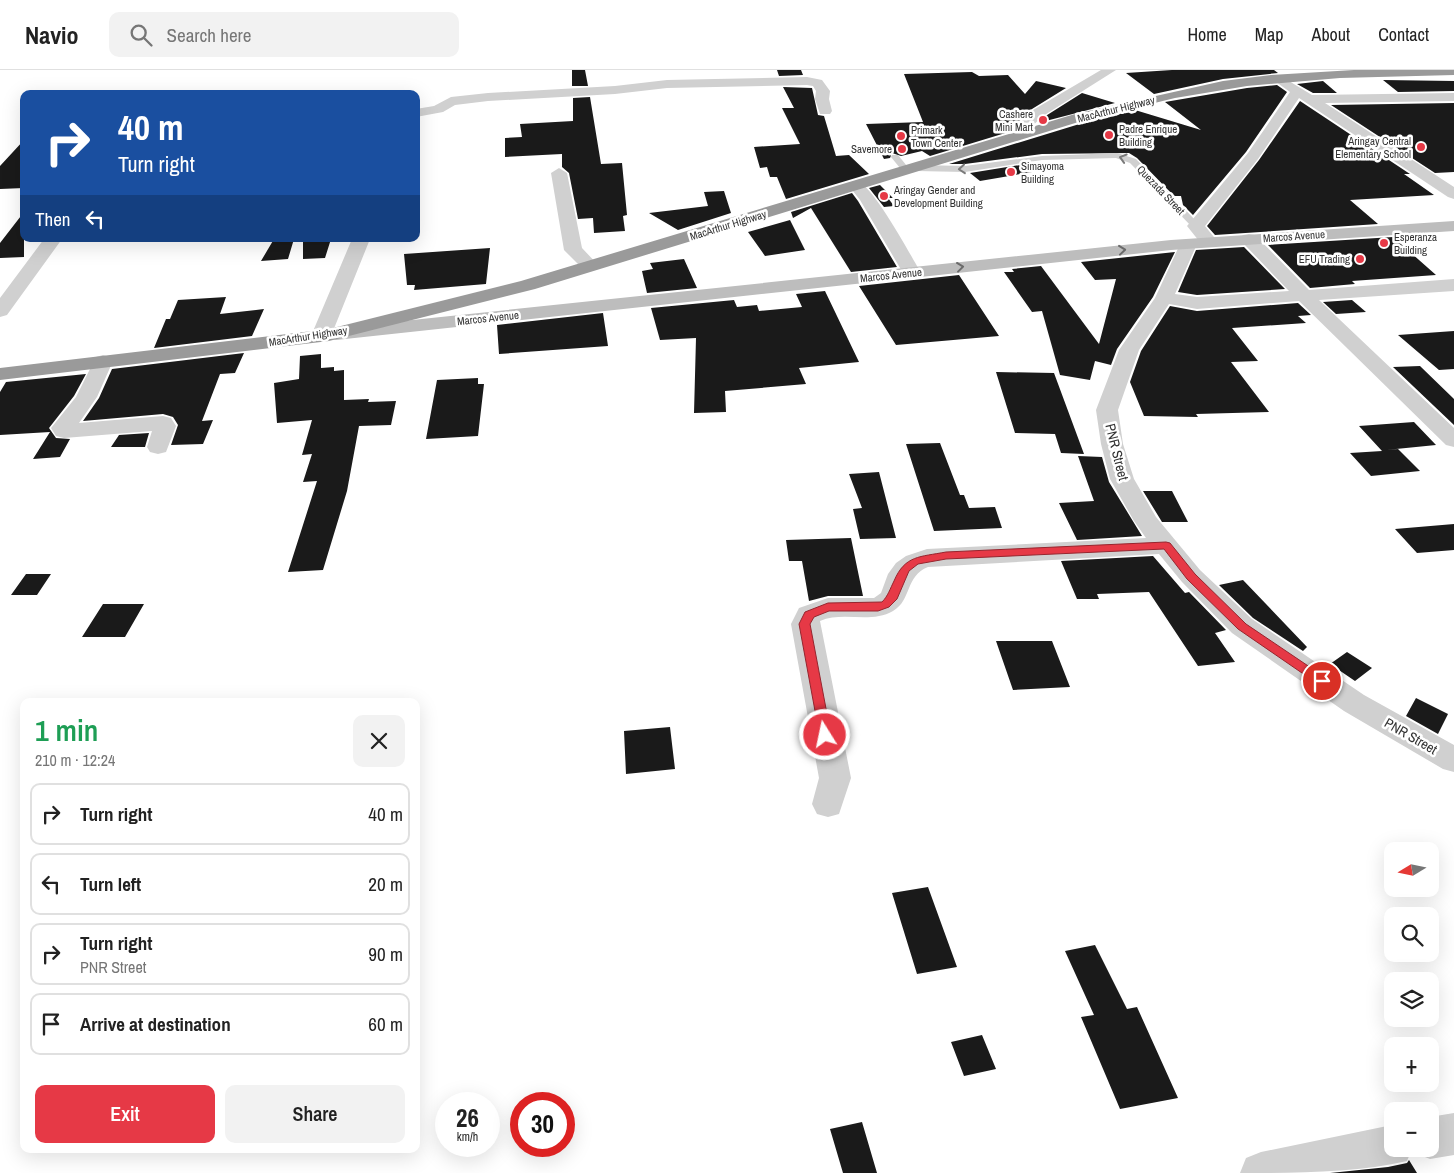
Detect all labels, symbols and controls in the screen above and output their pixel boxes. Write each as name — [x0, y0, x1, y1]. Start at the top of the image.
search box — [109, 12, 459, 57]
text: Navio — [25, 19, 79, 51]
icon: search — [127, 21, 155, 49]
text: Search here — [167, 22, 251, 48]
text: Home — [1187, 22, 1227, 47]
text: Map — [1255, 22, 1284, 47]
text: About — [1312, 22, 1350, 47]
text: Contact — [1378, 22, 1429, 47]
street label: MacArthur Highway — [1076, 93, 1157, 125]
text: 40 m — [118, 104, 183, 151]
place label: Cashere Mini Mart — [995, 107, 1033, 134]
icon: right — [35, 110, 100, 175]
marker: Cashere Mini Mart — [1037, 114, 1049, 126]
place label: Padre Enrique Building — [1119, 122, 1177, 149]
place label: Primark Town Center — [911, 123, 962, 150]
marker: Padre Enrique Building — [1103, 129, 1115, 141]
marker: Primark Town Center — [895, 130, 907, 142]
place label: Aringay Central Elementary School — [1335, 134, 1411, 161]
marker: Aringay Central Elementary School — [1415, 141, 1427, 153]
place label: Savemore — [851, 142, 892, 156]
marker: Savemore — [896, 143, 908, 155]
text: Turn right — [118, 149, 195, 179]
one-way arrow — [1119, 153, 1128, 163]
place label: Simayoma Building — [1021, 159, 1064, 186]
street label: Quezada Street — [1134, 162, 1188, 218]
one-way arrow — [958, 163, 966, 174]
marker: Simayoma Building — [1005, 166, 1017, 178]
place label: Aringay Gender and Development Building — [893, 183, 983, 210]
marker: Aringay Gender and Development Building — [878, 190, 890, 202]
icon: left — [81, 205, 109, 233]
text: Then — [35, 206, 71, 232]
street label: MacArthur Highway — [688, 207, 768, 243]
street label: Marcos Avenue — [1263, 227, 1325, 245]
place label: Esperanza Building — [1394, 230, 1437, 257]
marker: Esperanza Building — [1378, 237, 1390, 249]
one-way arrow — [1118, 245, 1126, 256]
place label: EFU Trading — [1299, 252, 1350, 266]
marker: EFU Trading — [1354, 253, 1366, 265]
one-way arrow — [957, 262, 965, 273]
street label: Marcos Avenue — [859, 265, 923, 285]
street label: Marcos Avenue — [456, 308, 520, 328]
street label: MacArthur Highway — [268, 323, 349, 349]
street label: PNR Street — [1101, 422, 1133, 482]
pin — [1301, 660, 1343, 702]
icon: arrive — [1308, 667, 1336, 695]
position arrow — [798, 708, 850, 760]
text: 1 min — [35, 710, 98, 750]
street label: PNR Street — [1381, 714, 1441, 758]
button: close — [353, 715, 405, 767]
text: 210 m · 12:24 — [35, 749, 115, 771]
icon: right — [37, 800, 65, 828]
text: Turn right — [80, 801, 152, 827]
text: 40 m — [368, 801, 403, 827]
north arrow — [1384, 842, 1439, 898]
map controls — [1384, 842, 1439, 1157]
icon: left — [37, 870, 65, 898]
text: Turn left — [80, 871, 141, 897]
text: 20 m — [368, 871, 403, 897]
button: search — [1384, 907, 1439, 962]
text: Turn right — [80, 930, 152, 956]
icon: right — [37, 940, 65, 968]
text: 90 m — [368, 941, 403, 967]
text: PNR Street — [80, 956, 146, 978]
button: layers — [1384, 972, 1439, 1027]
icon: arrive — [37, 1010, 65, 1038]
text: Arrive at destination — [80, 1011, 231, 1037]
text: 60 m — [368, 1011, 403, 1037]
button: + — [1384, 1037, 1439, 1092]
button: Exit — [35, 1085, 215, 1143]
button: Share — [225, 1085, 405, 1143]
speed limit sign: 30 — [510, 1092, 575, 1157]
text: 26 — [456, 1101, 479, 1135]
button: − — [1384, 1102, 1439, 1157]
text: km/h — [457, 1129, 478, 1145]

